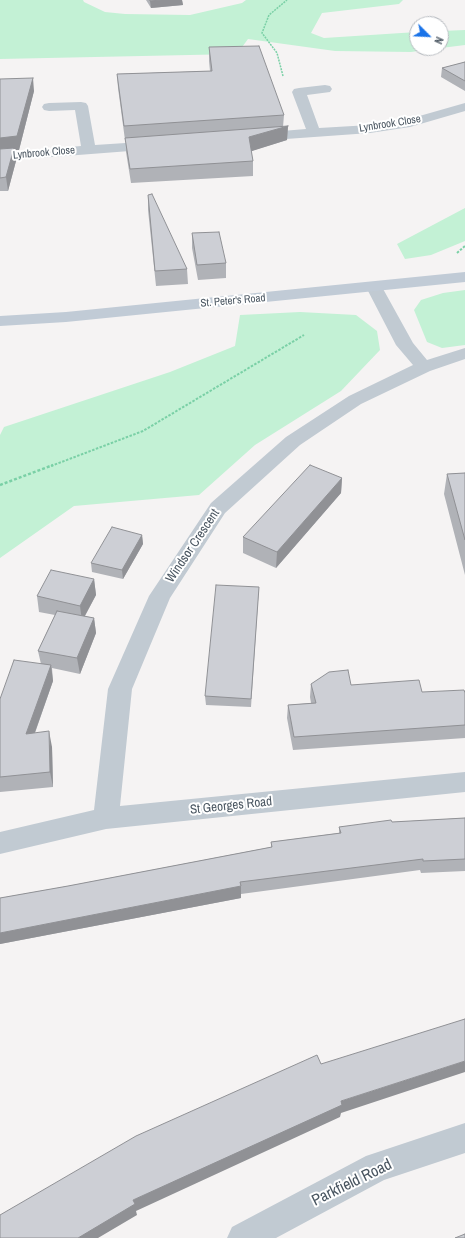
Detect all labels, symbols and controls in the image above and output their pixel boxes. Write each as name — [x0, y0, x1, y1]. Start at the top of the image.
north arrow — [409, 16, 449, 56]
text: N — [431, 35, 447, 46]
street label: Lynbrook Close — [358, 113, 422, 135]
street label: Lynbrook Close — [12, 144, 76, 162]
street label: St. Peter's Road — [200, 292, 266, 310]
street label: Windsor Crescent — [163, 506, 223, 586]
street label: St Georges Road — [189, 794, 273, 818]
street label: Parkfield Road — [309, 1155, 395, 1211]

